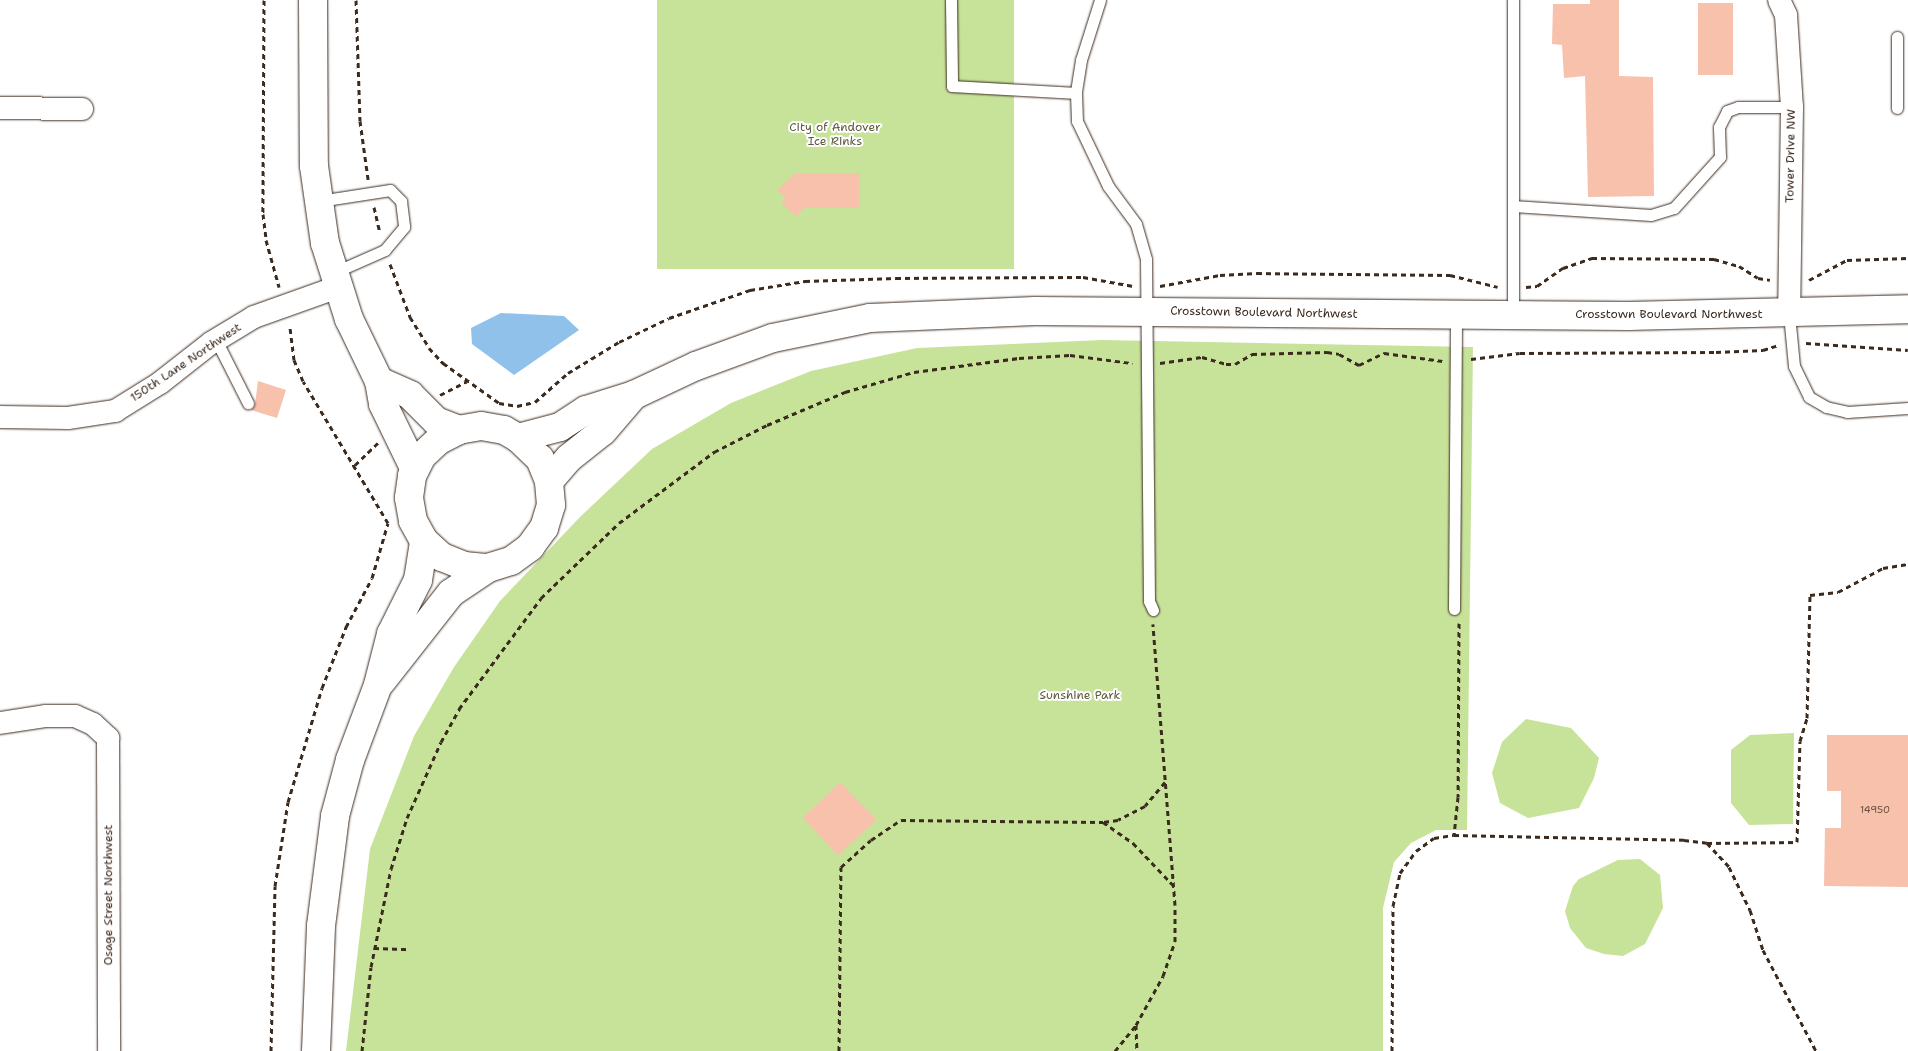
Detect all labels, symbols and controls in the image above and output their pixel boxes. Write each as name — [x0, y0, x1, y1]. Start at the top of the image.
street label: Tower Drive NW — [1783, 109, 1799, 203]
park label: City of Andover Ice Rinks — [789, 121, 881, 149]
street label: Crosstown Boulevard Northwest — [1170, 304, 1358, 322]
street label: Crosstown Boulevard Northwest — [1575, 308, 1763, 322]
street label: 150th Lane Northwest — [128, 320, 244, 406]
park label: Sunshine Park — [1040, 689, 1120, 703]
house number: 14950 — [1860, 804, 1890, 816]
street label: Osage Street Northwest — [102, 825, 116, 965]

